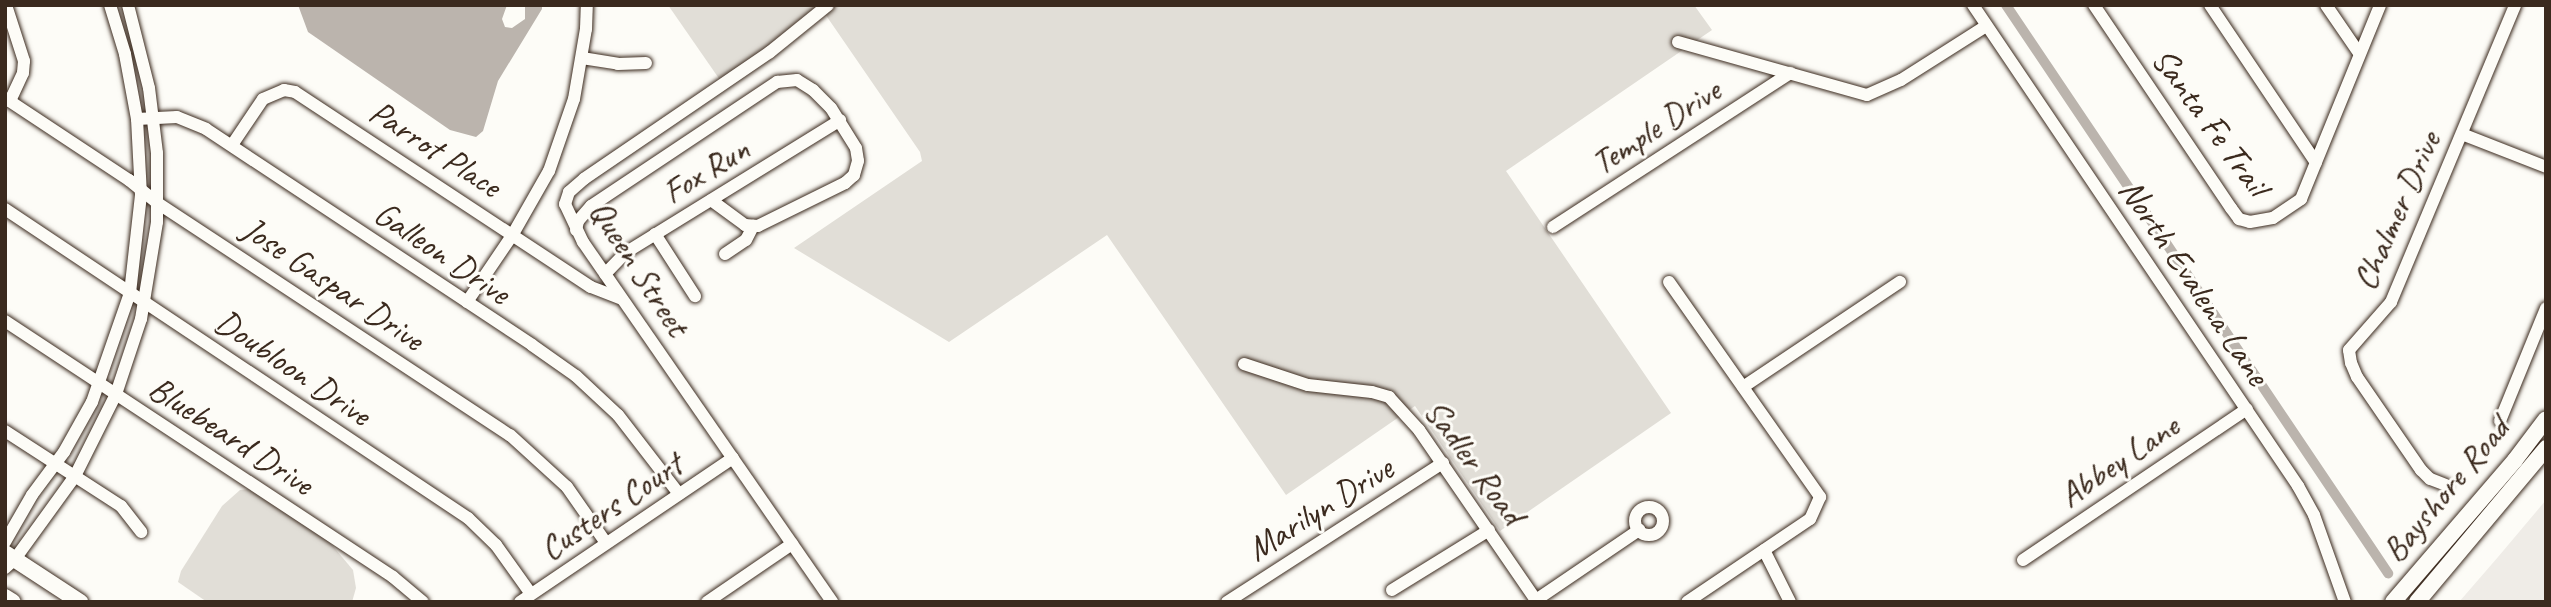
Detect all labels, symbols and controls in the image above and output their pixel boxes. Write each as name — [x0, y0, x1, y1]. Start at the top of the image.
street label: Santa Fe Trail — [2143, 41, 2277, 203]
street label: Temple Drive — [1583, 70, 1729, 184]
street label: Parrot Place — [361, 91, 509, 207]
street label: Chalmer Drive — [2343, 125, 2451, 297]
street label: Fox Run — [655, 129, 757, 213]
street label: North Evalena Lane — [2110, 171, 2278, 393]
street label: Galleon Drive — [366, 192, 518, 314]
street label: Queen Street — [580, 192, 698, 344]
street label: Jose Gaspar Drive — [234, 208, 432, 360]
street label: Doubloon Drive — [207, 301, 379, 435]
street label: Bluebeard Drive — [141, 367, 321, 505]
street label: Sadler Road — [1415, 392, 1533, 532]
street label: Abbey Lane — [2050, 405, 2188, 517]
street label: Bayshore Road — [2373, 409, 2519, 571]
street label: Custers Court — [532, 444, 690, 570]
street label: Marilyn Drive — [1239, 448, 1401, 570]

